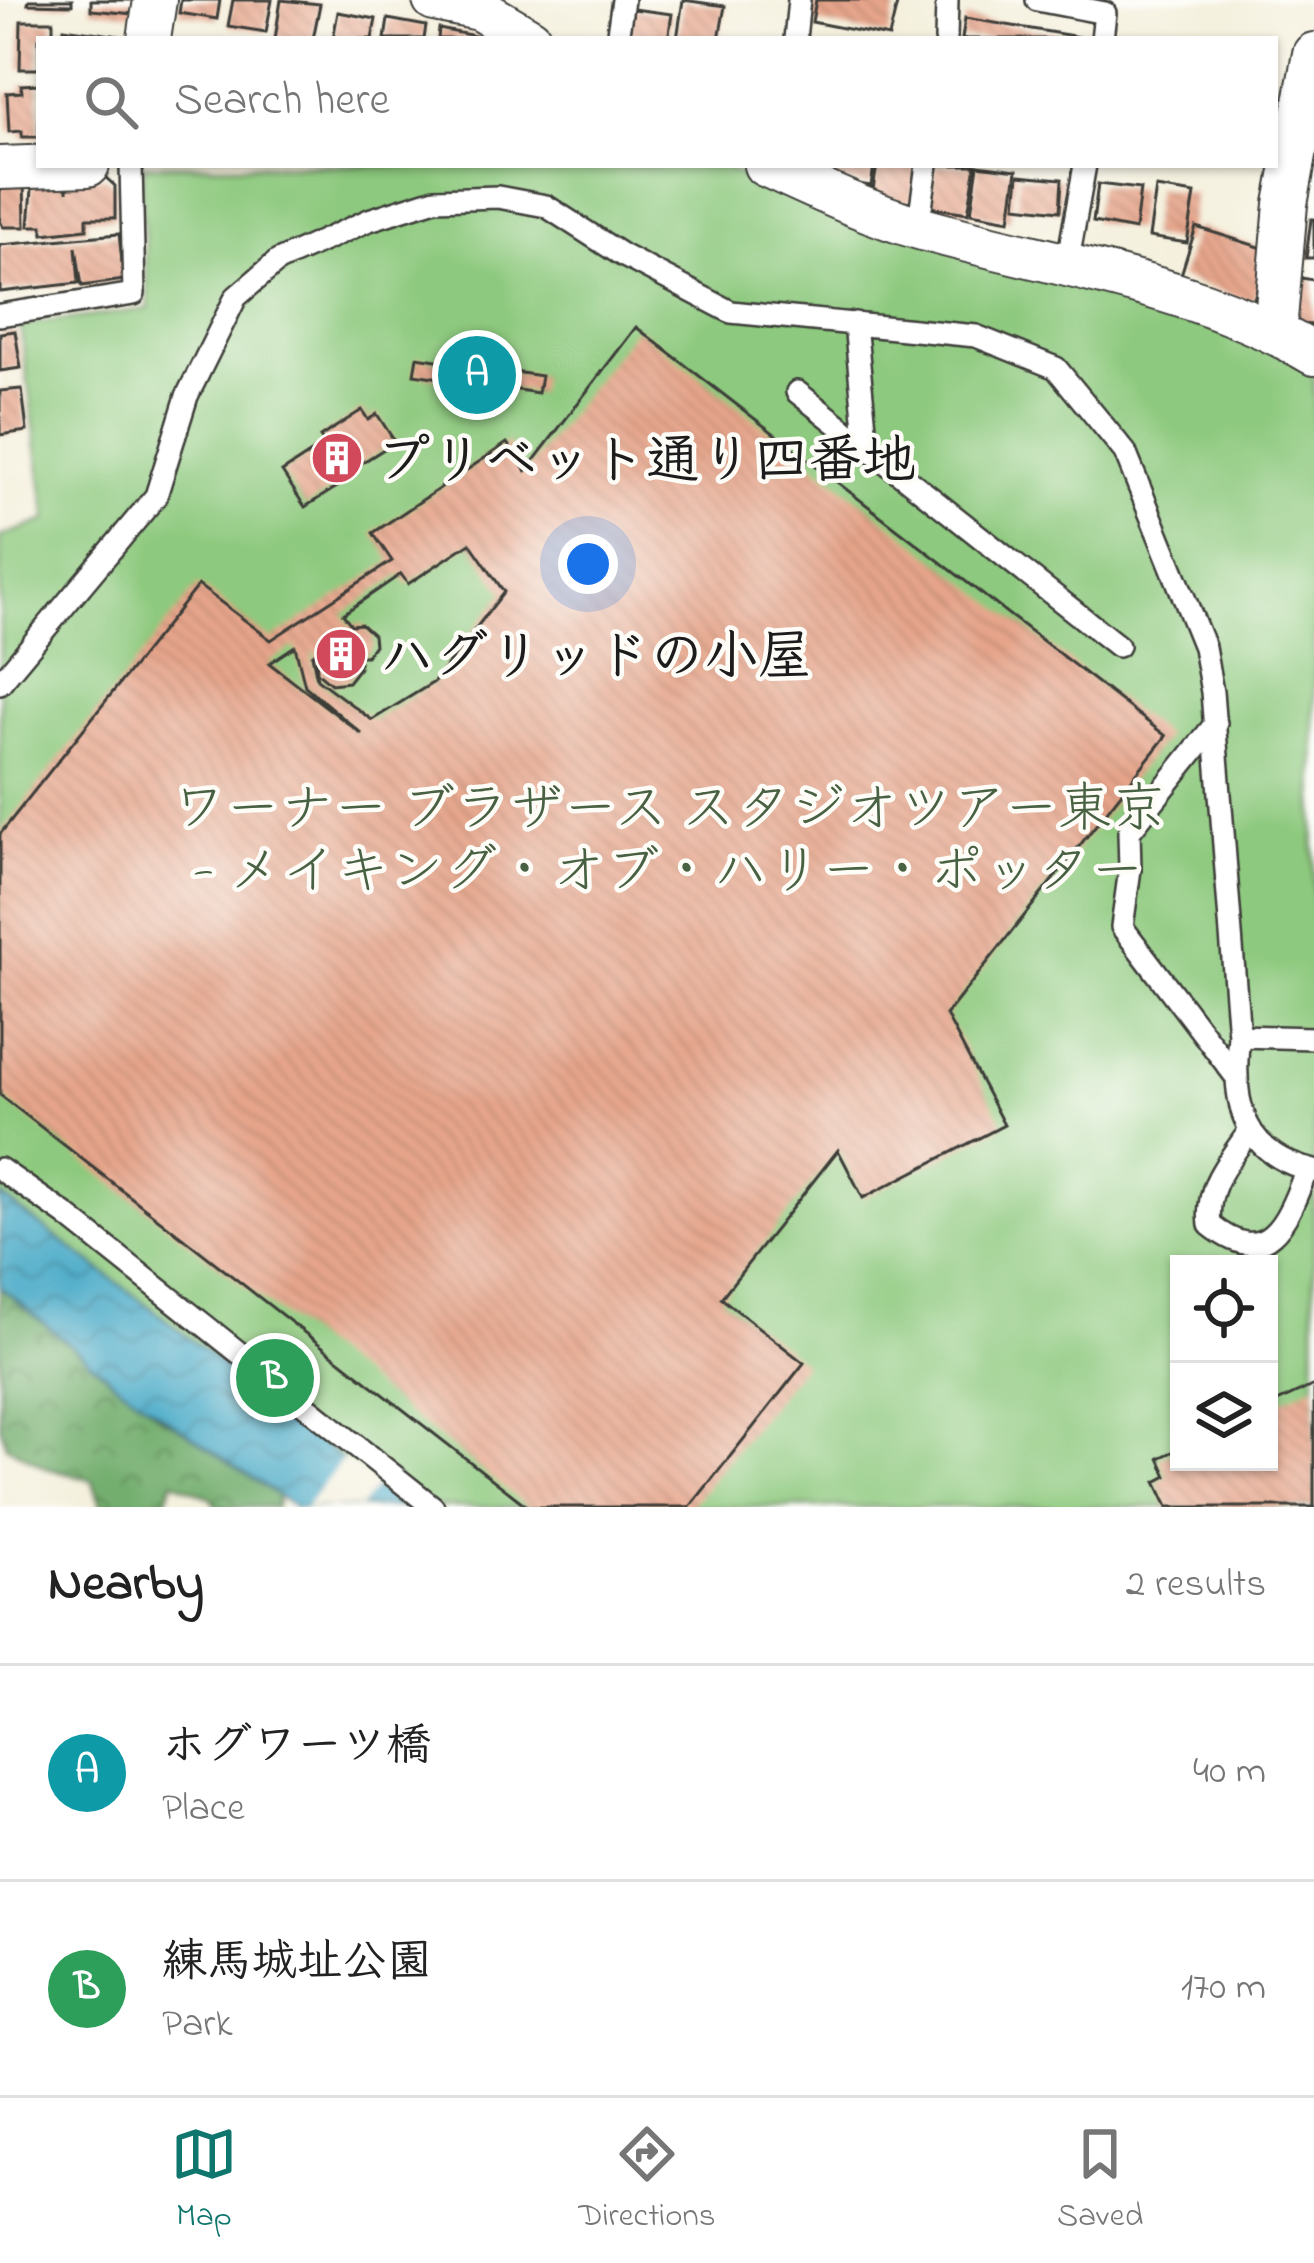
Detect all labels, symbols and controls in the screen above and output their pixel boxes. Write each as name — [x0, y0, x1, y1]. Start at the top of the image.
search box — [36, 36, 1278, 168]
icon: search — [78, 69, 144, 135]
text: Search here — [174, 69, 390, 135]
pin: A — [438, 330, 516, 420]
place label: プリベット通り四番地 — [376, 425, 916, 503]
building icon: プリベット通り四番地 — [309, 430, 365, 486]
your location — [558, 534, 618, 594]
place label: ハグリッドの小屋 — [380, 621, 812, 699]
building icon: ハグリッドの小屋 — [313, 626, 369, 682]
park label: ワーナー ブラザース スタジオツアー東京 - メイキング・オブ・ハリー・ポッター — [172, 773, 1166, 913]
map controls — [1170, 1255, 1278, 1471]
button: locate — [1170, 1255, 1278, 1363]
pin: B — [236, 1333, 314, 1423]
button: layers — [1170, 1363, 1278, 1471]
text: Nearby — [48, 1548, 204, 1623]
text: 2 results — [1126, 1557, 1266, 1614]
text: ホグワーツ橋 — [162, 1715, 431, 1781]
text: A — [75, 1744, 99, 1801]
text: 40 m — [1193, 1744, 1266, 1801]
text: Place — [162, 1781, 245, 1838]
text: 練馬城址公園 — [162, 1931, 432, 1997]
text: B — [74, 1960, 100, 2017]
text: 170 m — [1181, 1960, 1266, 2017]
text: Park — [162, 1997, 232, 2054]
tab: Map — [171, 2121, 237, 2241]
tab: Directions — [578, 2121, 716, 2241]
tab: Saved — [1057, 2121, 1143, 2241]

